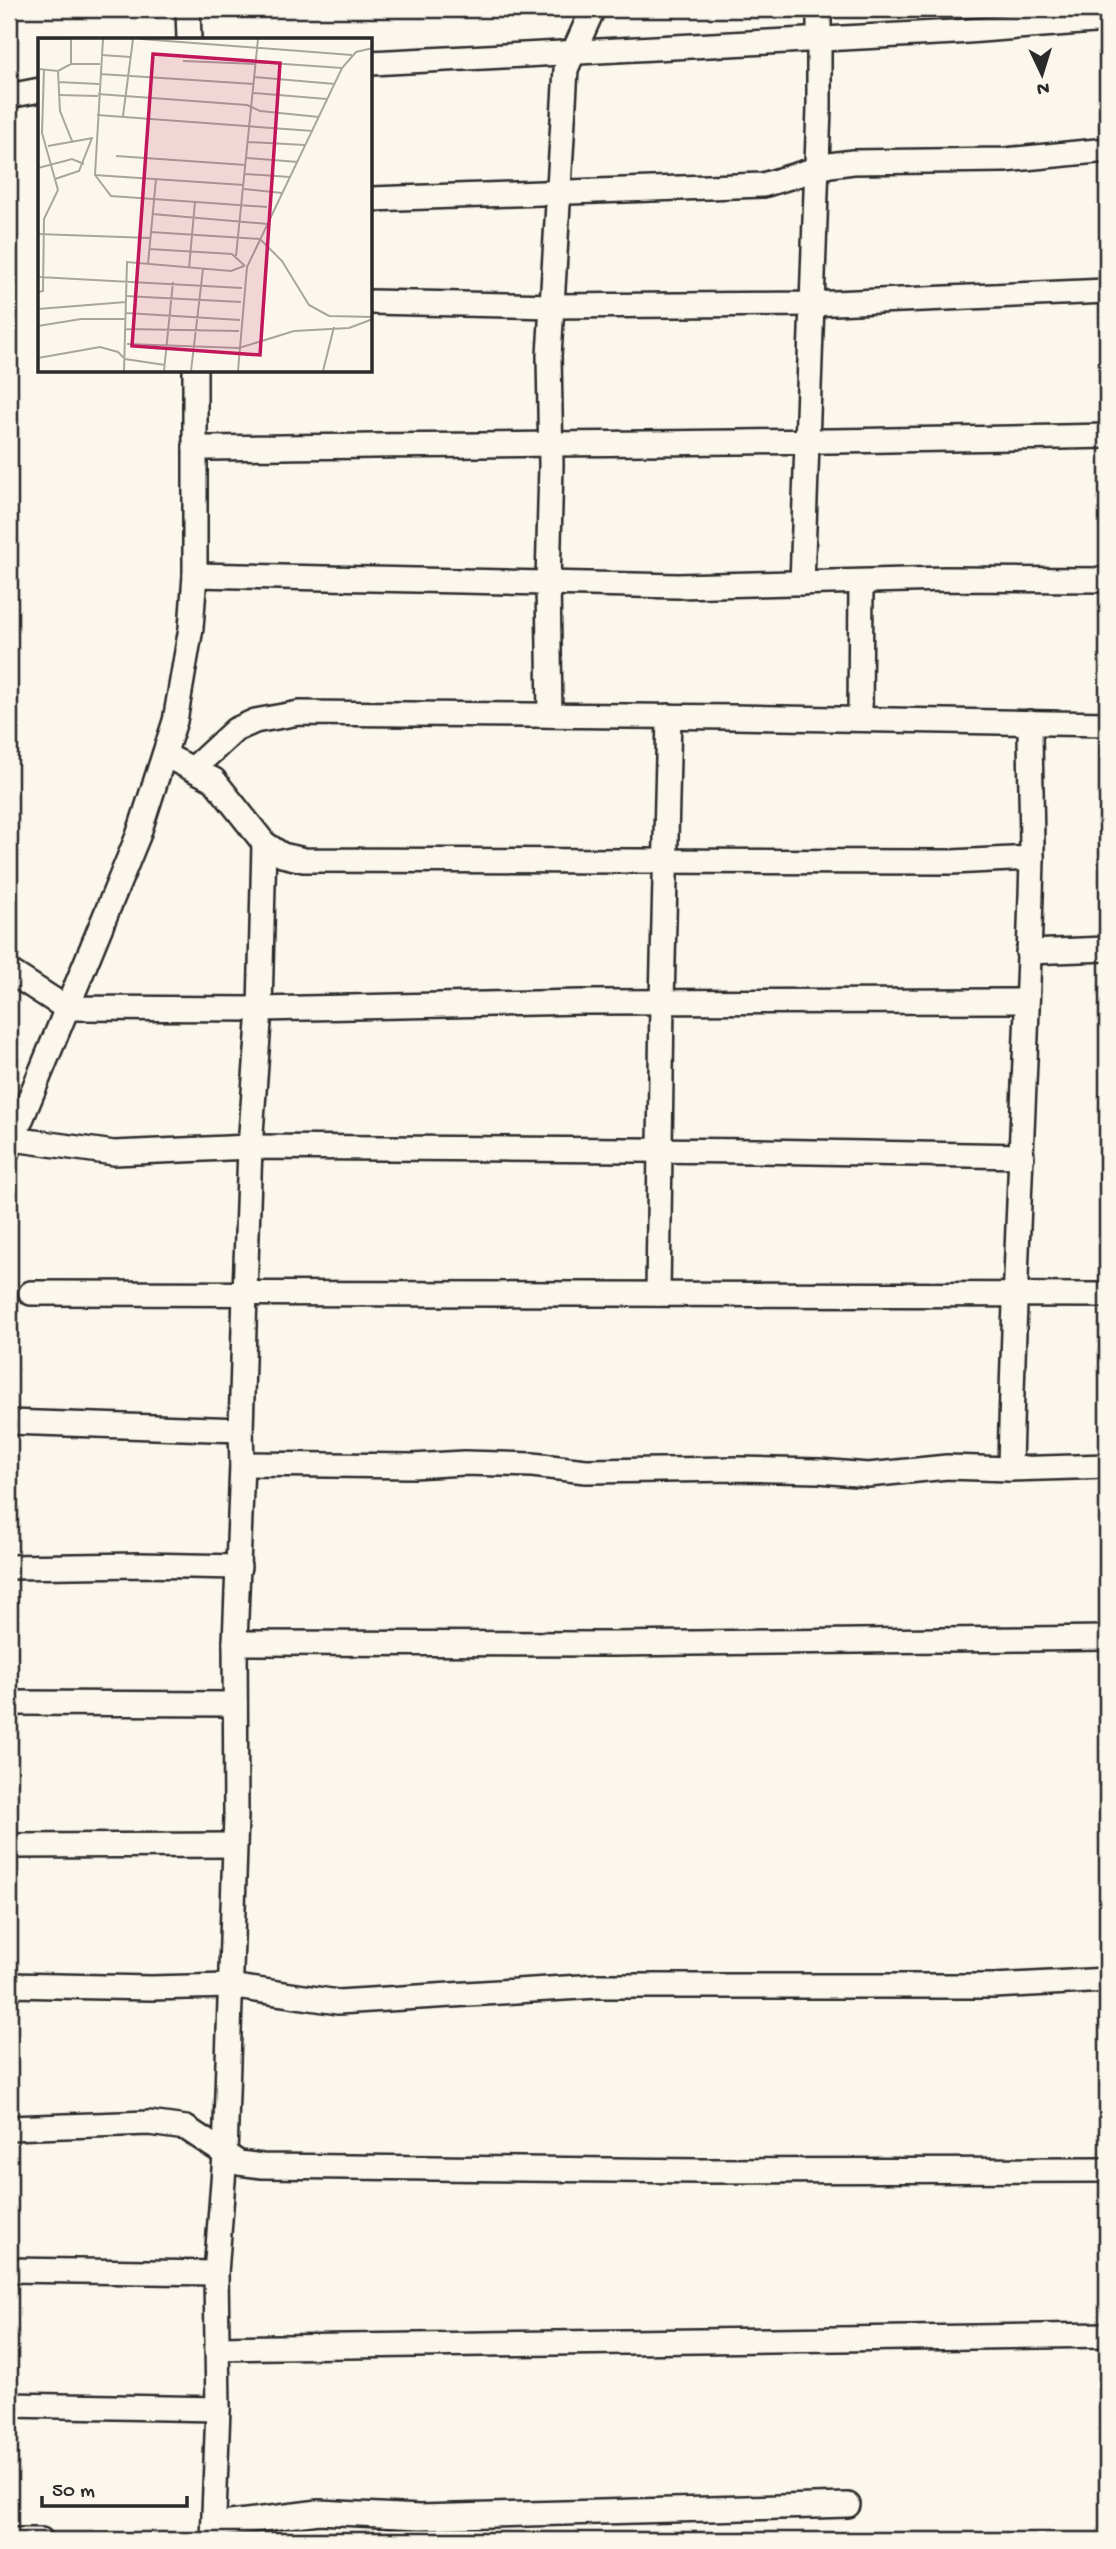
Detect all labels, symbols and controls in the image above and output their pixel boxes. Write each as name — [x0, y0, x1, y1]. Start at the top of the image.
inset map — [38, 38, 373, 373]
north arrow — [1007, 38, 1078, 108]
text: N — [1036, 76, 1050, 99]
scale bar — [42, 2465, 187, 2509]
text: 50 m — [52, 2480, 95, 2505]

